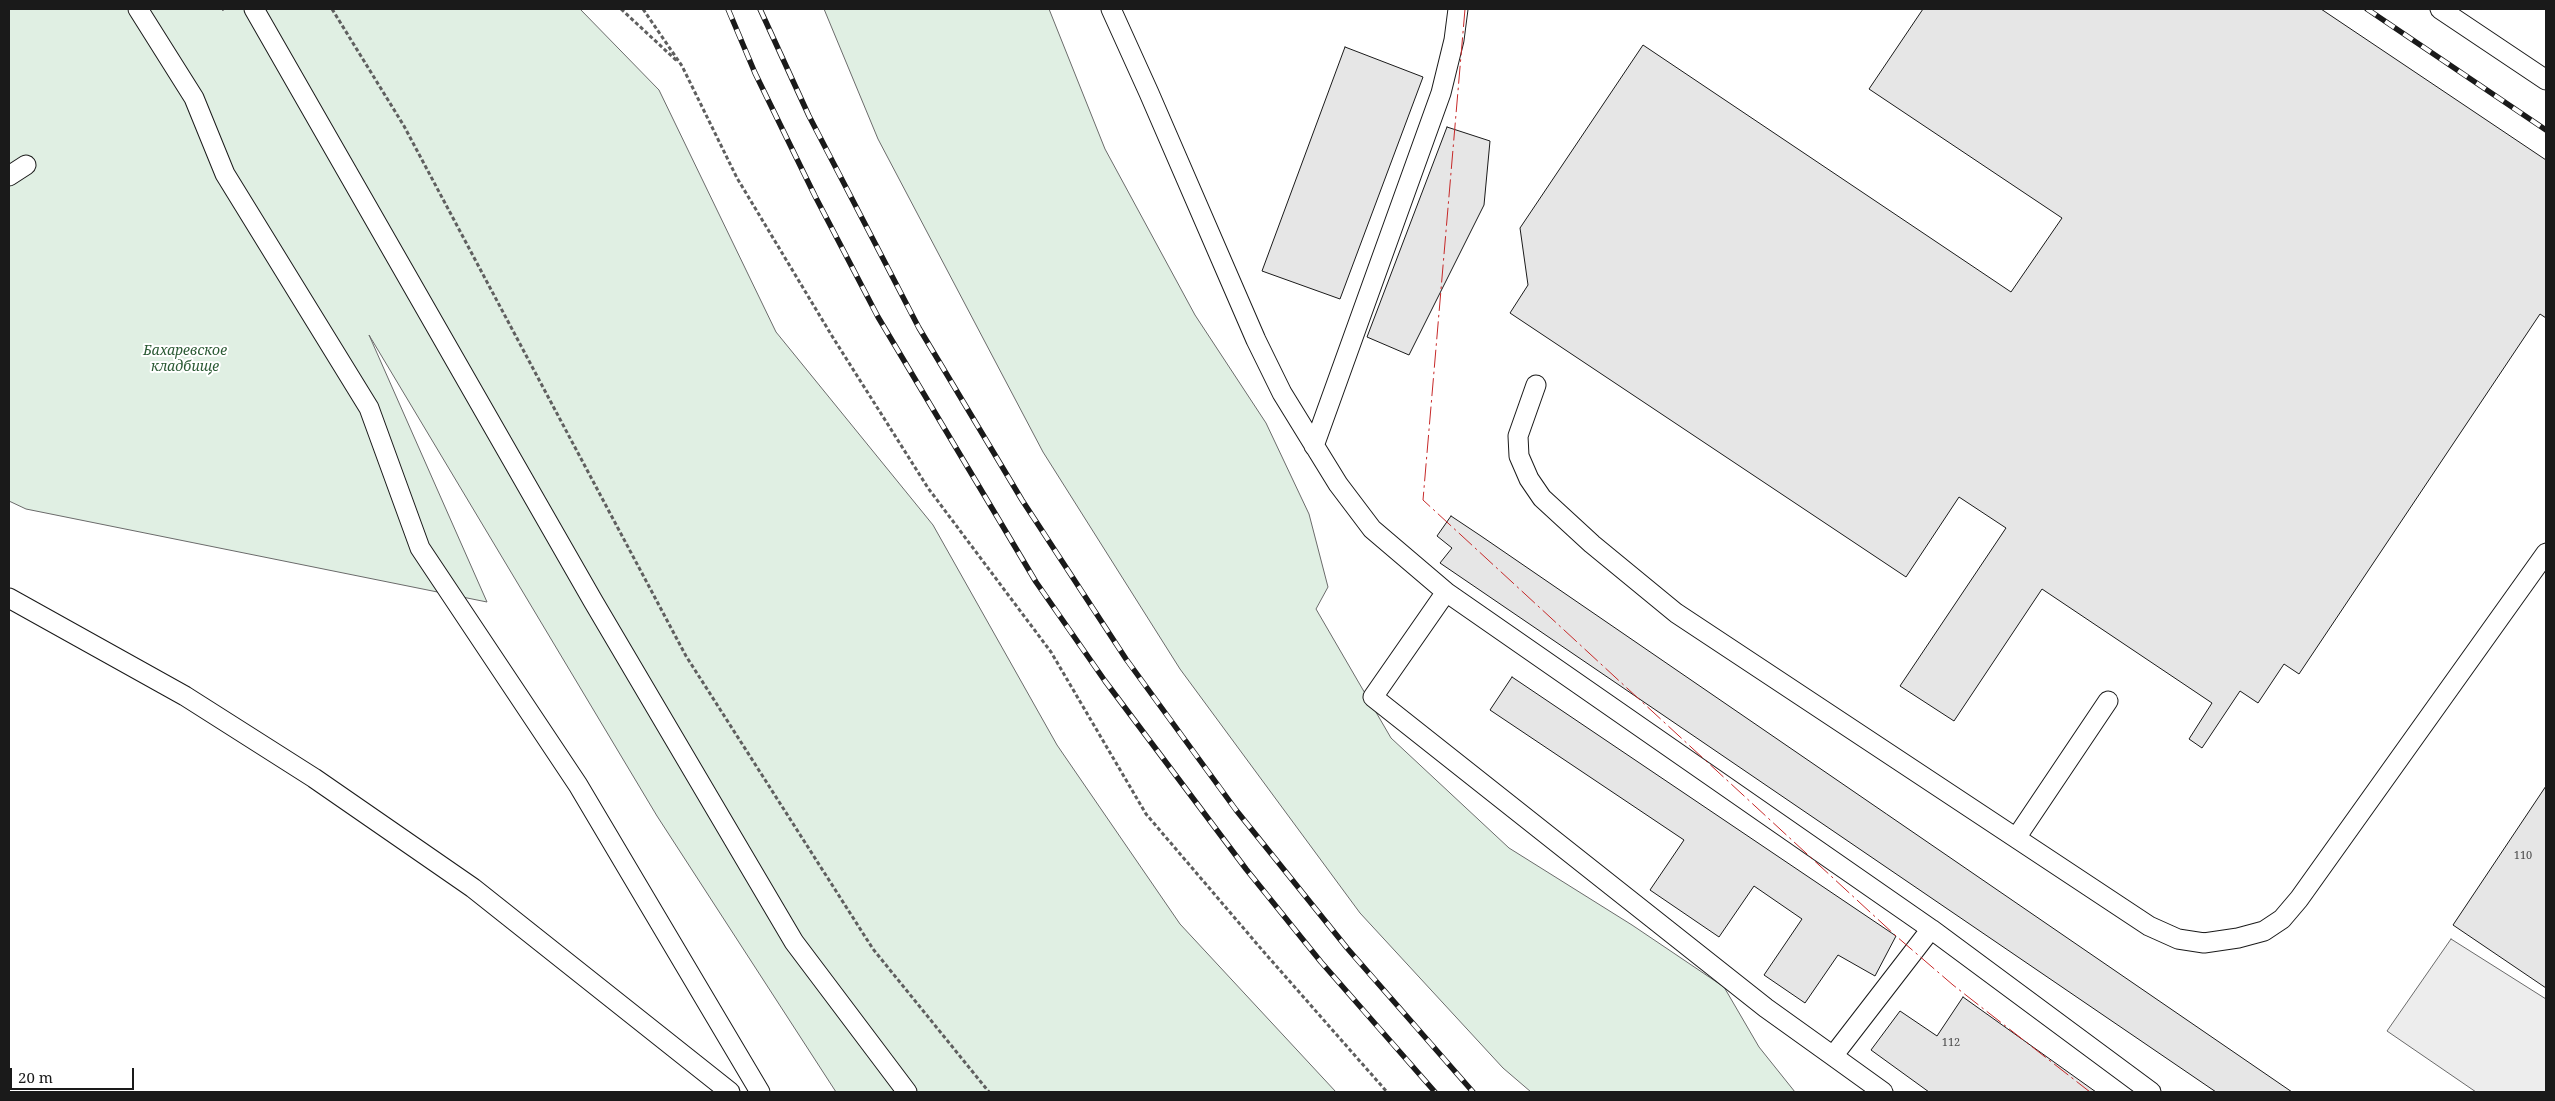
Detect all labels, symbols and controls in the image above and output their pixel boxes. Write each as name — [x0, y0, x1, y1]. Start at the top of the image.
park label: Бахаревское кладбище — [143, 343, 227, 376]
house number: 110 — [2514, 849, 2532, 863]
house number: 112 — [1942, 1036, 1960, 1050]
scale bar — [12, 1058, 136, 1090]
text: 20 m — [18, 1067, 53, 1087]

